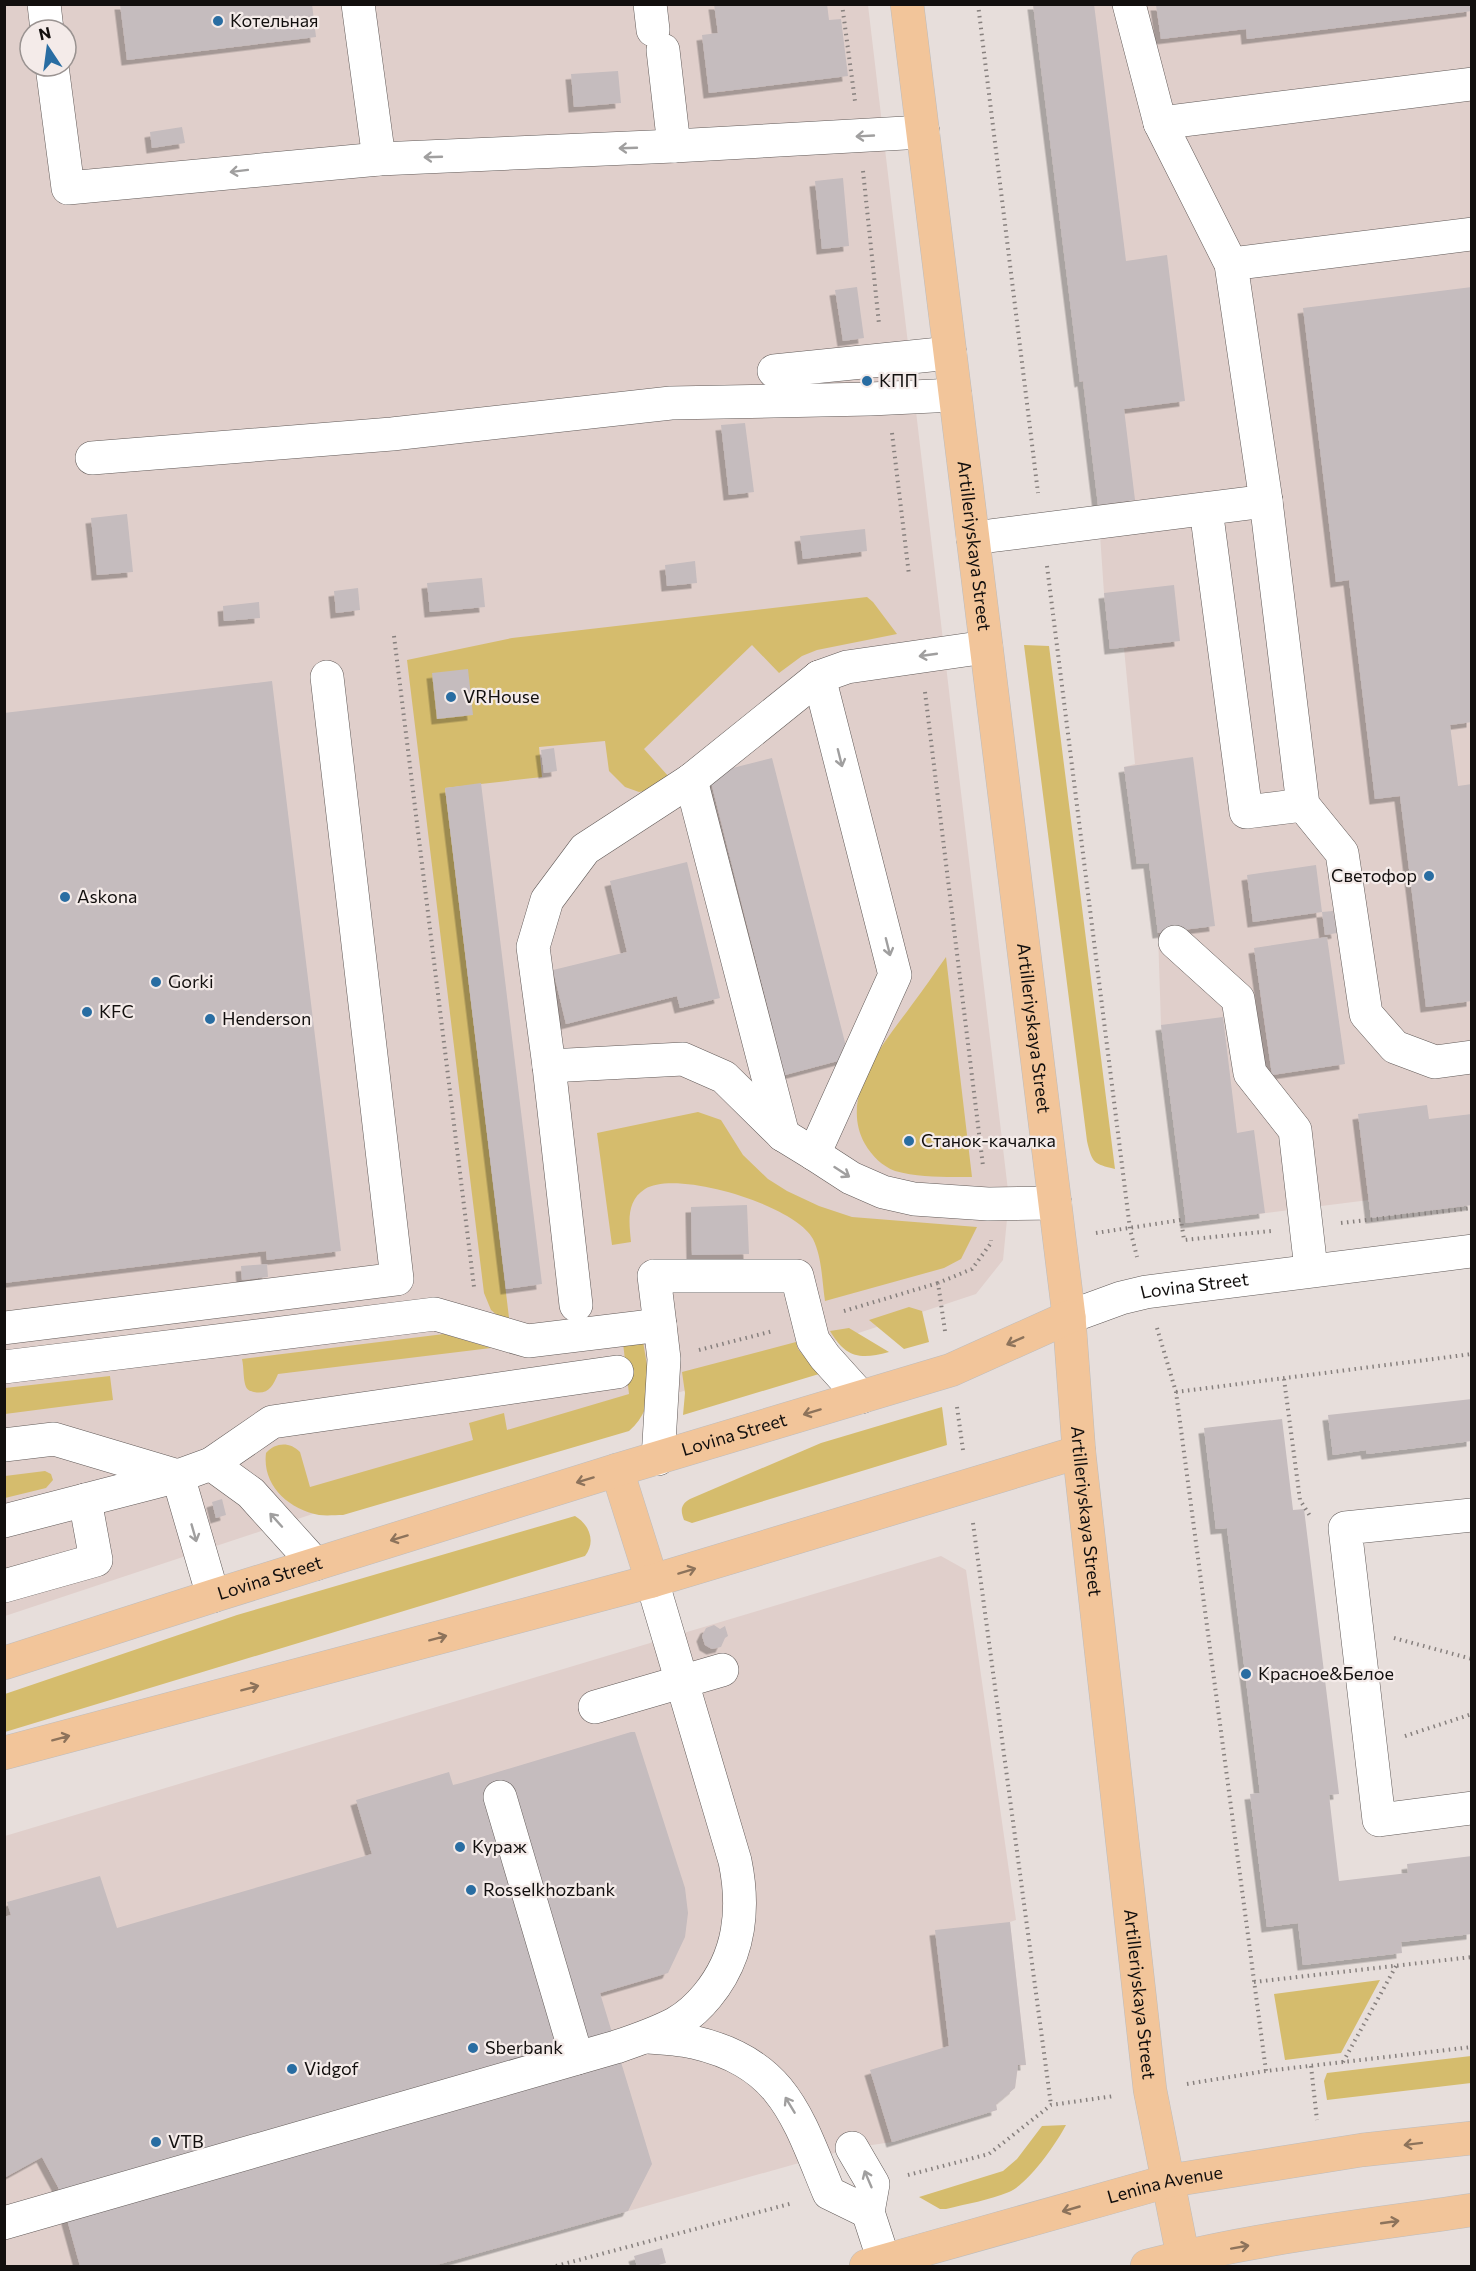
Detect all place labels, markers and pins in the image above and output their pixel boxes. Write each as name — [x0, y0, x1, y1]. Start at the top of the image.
place label: Котельная — [230, 9, 319, 31]
marker: Котельная — [211, 14, 225, 28]
place label: КПП — [879, 369, 918, 391]
marker: КПП — [860, 374, 874, 388]
place label: VRHouse — [463, 685, 539, 707]
marker: VRHouse — [444, 690, 458, 704]
place label: Светофор — [1331, 864, 1417, 886]
marker: Светофор — [1422, 869, 1436, 883]
place label: Askona — [77, 885, 137, 907]
marker: Askona — [58, 890, 72, 904]
place label: Gorki — [168, 970, 214, 992]
marker: Gorki — [149, 975, 163, 989]
place label: KFC — [99, 1000, 134, 1022]
marker: KFC — [80, 1005, 94, 1019]
place label: Henderson — [222, 1007, 311, 1029]
marker: Henderson — [203, 1012, 217, 1026]
place label: Станок-качалка — [921, 1129, 1056, 1151]
marker: Станок-качалка — [902, 1134, 916, 1148]
place label: Красное&Белое — [1258, 1662, 1394, 1684]
marker: Красное&Белое — [1239, 1667, 1253, 1681]
place label: Кураж — [472, 1835, 527, 1857]
marker: Кураж — [453, 1840, 467, 1854]
place label: Rosselkhozbank — [483, 1878, 616, 1900]
marker: Rosselkhozbank — [464, 1883, 478, 1897]
place label: Sberbank — [485, 2036, 563, 2058]
marker: Sberbank — [466, 2041, 480, 2055]
place label: Vidgof — [304, 2057, 360, 2079]
marker: Vidgof — [285, 2062, 299, 2076]
place label: VTB — [168, 2130, 204, 2152]
marker: VTB — [149, 2135, 163, 2149]

